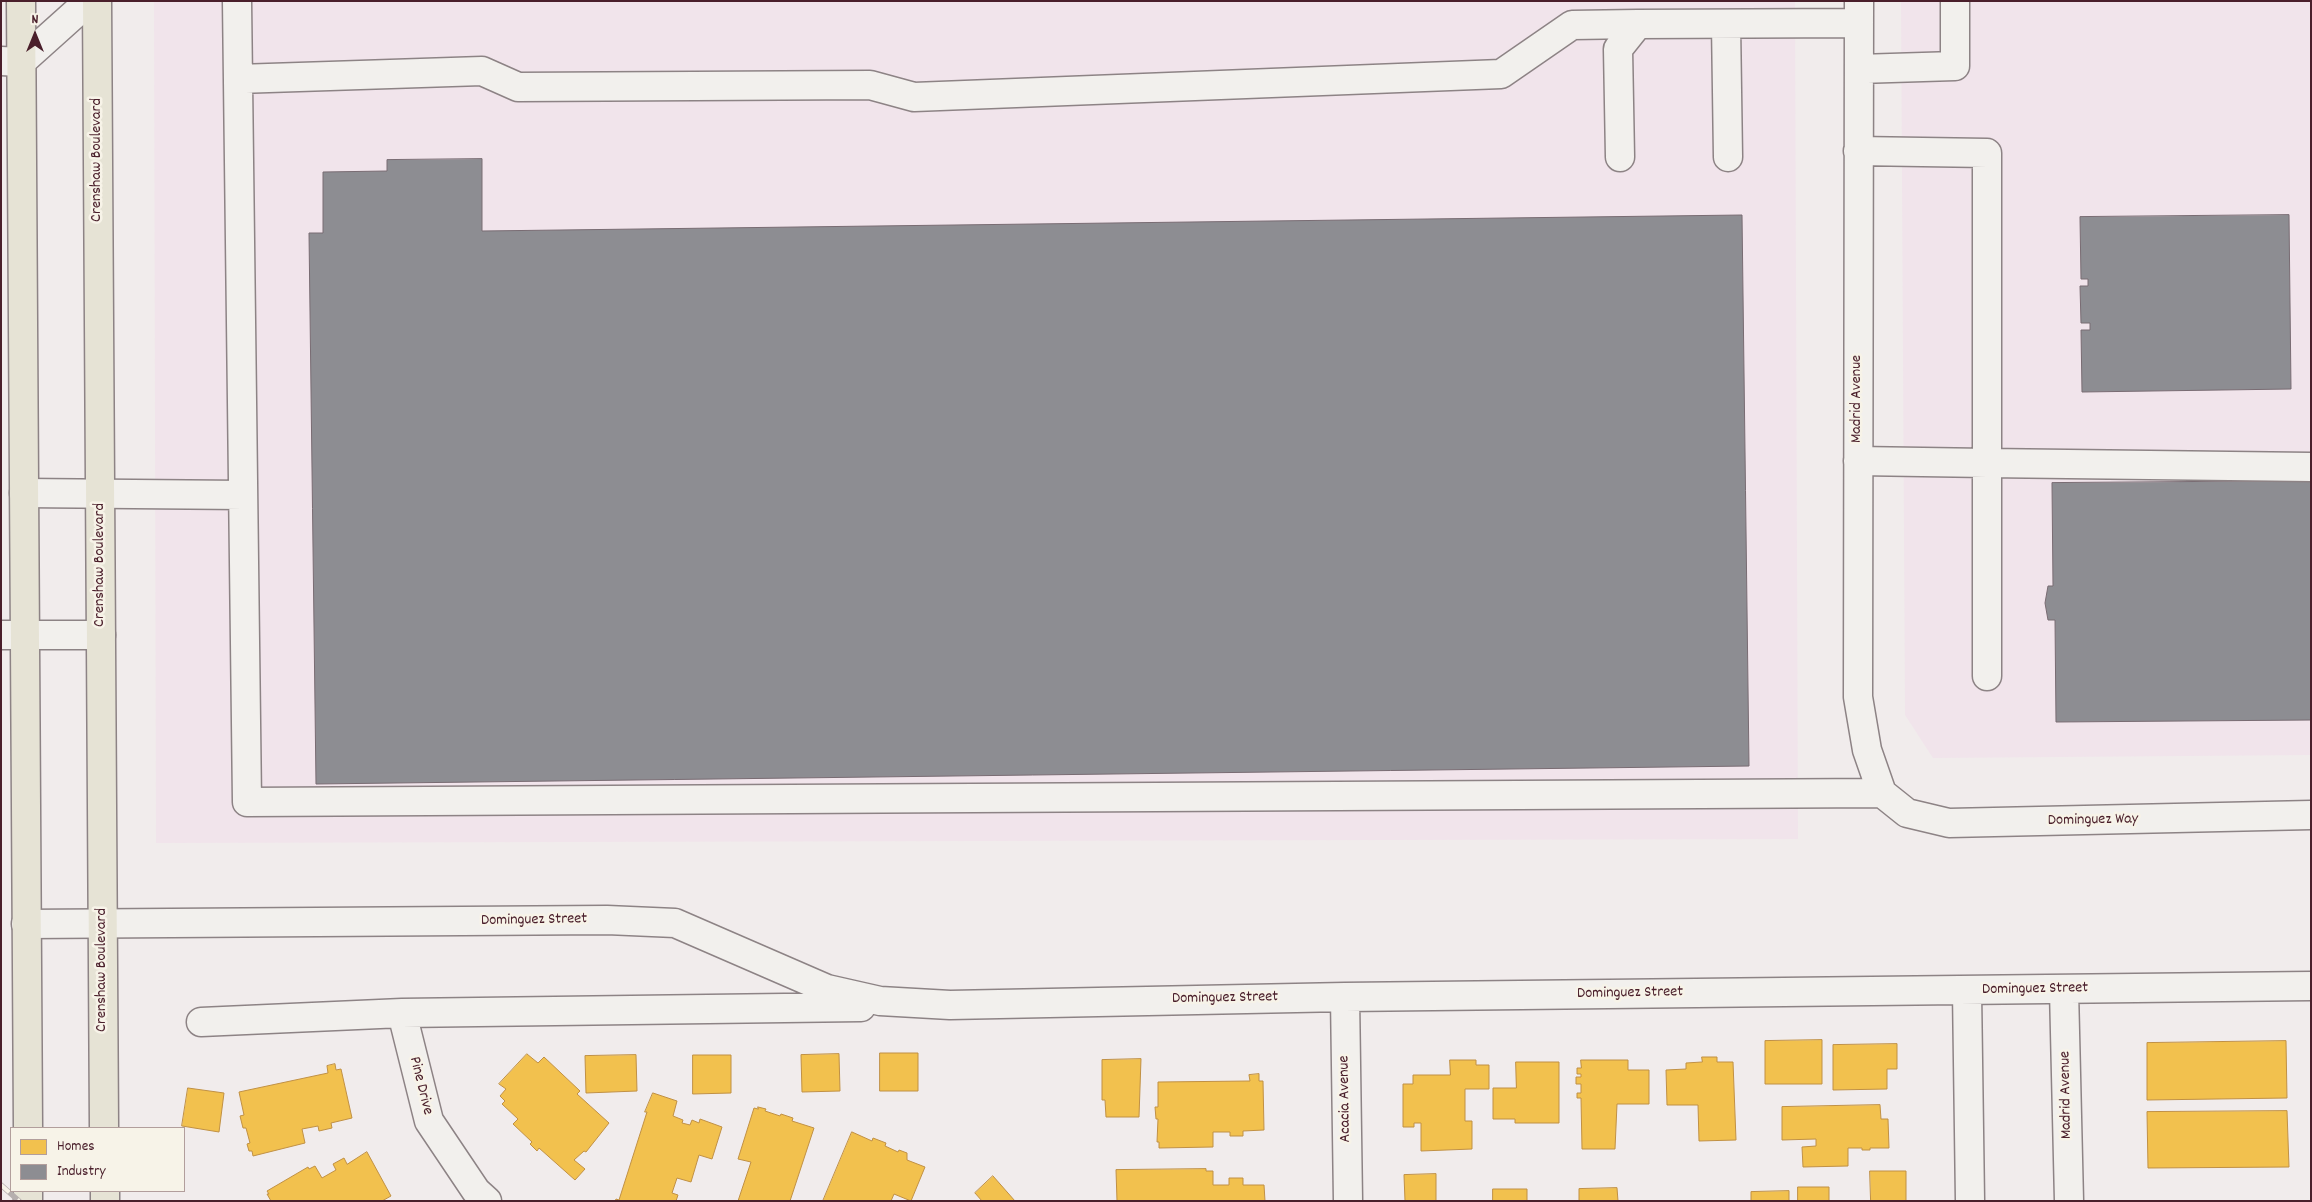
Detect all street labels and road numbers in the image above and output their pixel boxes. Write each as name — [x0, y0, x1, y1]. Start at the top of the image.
street label: Crenshaw Boulevard — [88, 98, 108, 222]
street label: Madrid Avenue — [1848, 355, 1868, 443]
street label: Crenshaw Boulevard — [91, 503, 111, 627]
street label: Dominguez Way — [2048, 811, 2138, 831]
street label: Crenshaw Boulevard — [93, 908, 113, 1032]
street label: Dominguez Street — [481, 910, 587, 932]
street label: Dominguez Street — [1982, 979, 2088, 1001]
street label: Dominguez Street — [1577, 983, 1683, 1005]
street label: Dominguez Street — [1172, 988, 1278, 1010]
street label: Madrid Avenue — [2057, 1051, 2077, 1139]
street label: Pine Drive — [404, 1055, 436, 1117]
street label: Acacia Avenue — [1336, 1055, 1356, 1143]

